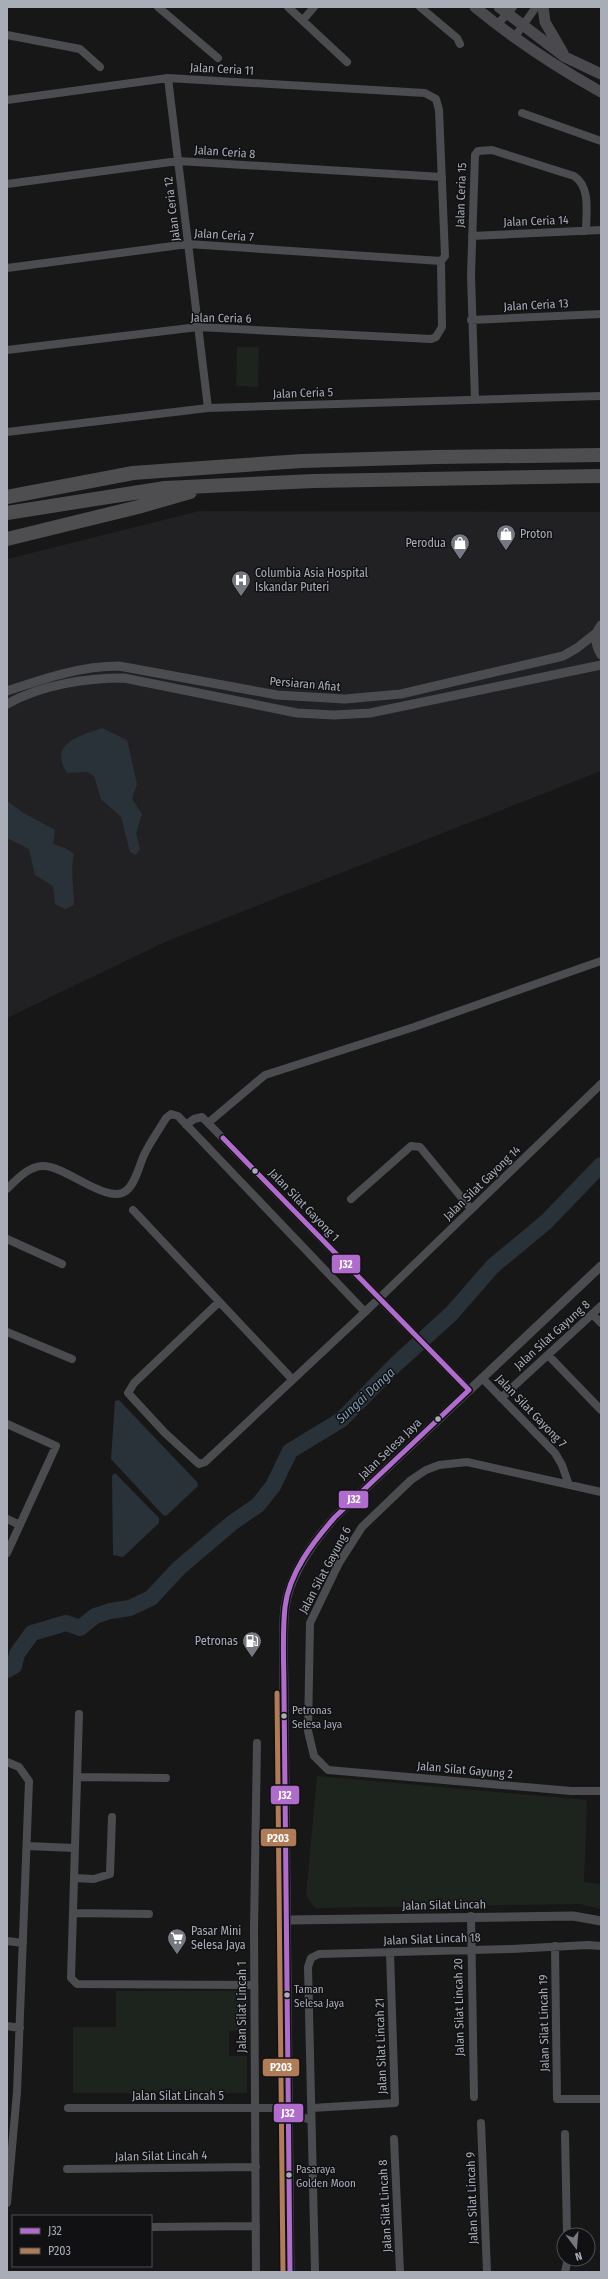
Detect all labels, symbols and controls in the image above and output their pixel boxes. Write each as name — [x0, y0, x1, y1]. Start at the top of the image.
street label: Jalan Ceria 11 — [190, 60, 254, 78]
street label: Jalan Ceria 8 — [194, 143, 256, 161]
street label: Jalan Ceria 15 — [453, 162, 469, 228]
street label: Jalan Ceria 12 — [161, 176, 183, 242]
street label: Jalan Ceria 14 — [503, 213, 569, 229]
street label: Jalan Ceria 7 — [194, 226, 254, 244]
street label: Jalan Ceria 13 — [503, 296, 569, 314]
street label: Jalan Ceria 6 — [190, 310, 252, 326]
street label: Jalan Ceria 5 — [273, 385, 334, 401]
shop icon: Proton — [495, 523, 517, 551]
place label: Proton — [520, 527, 553, 541]
shop icon: Perodua — [449, 532, 471, 560]
place label: Perodua — [405, 536, 446, 550]
place label: Columbia Asia Hospital Iskandar Puteri — [255, 566, 368, 594]
hospital icon: Columbia Asia Hospital Iskandar Puteri — [230, 569, 252, 597]
street label: Persiaran Afiat — [269, 674, 341, 694]
street label: Jalan Silat Gayong 14 — [441, 1143, 523, 1223]
unlabelled marker — [250, 1166, 260, 1176]
street label: Jalan Silat Gayong 1 — [266, 1166, 342, 1244]
line badge: J32 — [331, 1254, 361, 1274]
text: J32 — [338, 1258, 353, 1271]
street label: Jalan Silat Gayung 8 — [511, 1297, 593, 1373]
water label: Sungai Danga — [332, 1364, 398, 1427]
street label: Jalan Silat Gayong 7 — [493, 1372, 569, 1450]
unlabelled marker — [433, 1414, 443, 1424]
street label: Jalan Selesa Jaya — [356, 1415, 424, 1482]
line badge: J32 — [338, 1490, 369, 1509]
text: J32 — [346, 1493, 361, 1506]
street label: Jalan Silat Gayung 6 — [296, 1524, 354, 1616]
fuel station icon: Petronas — [241, 1630, 263, 1658]
place label: Petronas — [195, 1634, 238, 1648]
place label: Petronas Selesa Jaya — [292, 1704, 342, 1731]
marker: Petronas Selesa Jaya — [279, 1711, 289, 1721]
street label: Jalan Silat Gayung 2 — [416, 1759, 514, 1781]
line badge: J32 — [270, 1785, 300, 1805]
text: J32 — [277, 1789, 292, 1802]
line badge: P203 — [260, 1828, 297, 1847]
text: P203 — [267, 1832, 289, 1845]
street label: Jalan Silat Lincah — [402, 1897, 486, 1913]
place label: Pasar Mini Selesa Jaya — [191, 1924, 246, 1952]
supermarket icon: Pasar Mini Selesa Jaya — [166, 1927, 188, 1955]
street label: Jalan Silat Lincah 18 — [383, 1930, 481, 1948]
street label: Jalan Silat Lincah 20 — [451, 1958, 467, 2056]
street label: Jalan Silat Lincah 1 — [235, 1961, 249, 2053]
street label: Jalan Silat Lincah 19 — [536, 1974, 552, 2072]
place label: Taman Selesa Jaya — [294, 1983, 344, 2010]
marker: Taman Selesa Jaya — [282, 1990, 292, 2000]
street label: Jalan Silat Lincah 21 — [372, 1998, 390, 2094]
line badge: P203 — [262, 2058, 300, 2077]
text: P203 — [270, 2061, 292, 2074]
street label: Jalan Silat Lincah 5 — [132, 2089, 225, 2103]
line badge: J32 — [273, 2103, 304, 2123]
text: J32 — [280, 2107, 295, 2120]
street label: Jalan Silat Lincah 4 — [115, 2148, 208, 2164]
street label: Jalan Silat Lincah 9 — [463, 2151, 481, 2244]
street label: Jalan Silat Lincah 8 — [376, 2159, 394, 2253]
place label: Pasaraya Golden Moon — [296, 2163, 356, 2190]
marker: Pasaraya Golden Moon — [284, 2170, 294, 2180]
legend — [12, 2215, 152, 2267]
text: J32 — [48, 2224, 62, 2238]
north arrow — [556, 2227, 596, 2267]
text: P203 — [48, 2244, 71, 2258]
text: N — [574, 2249, 584, 2263]

